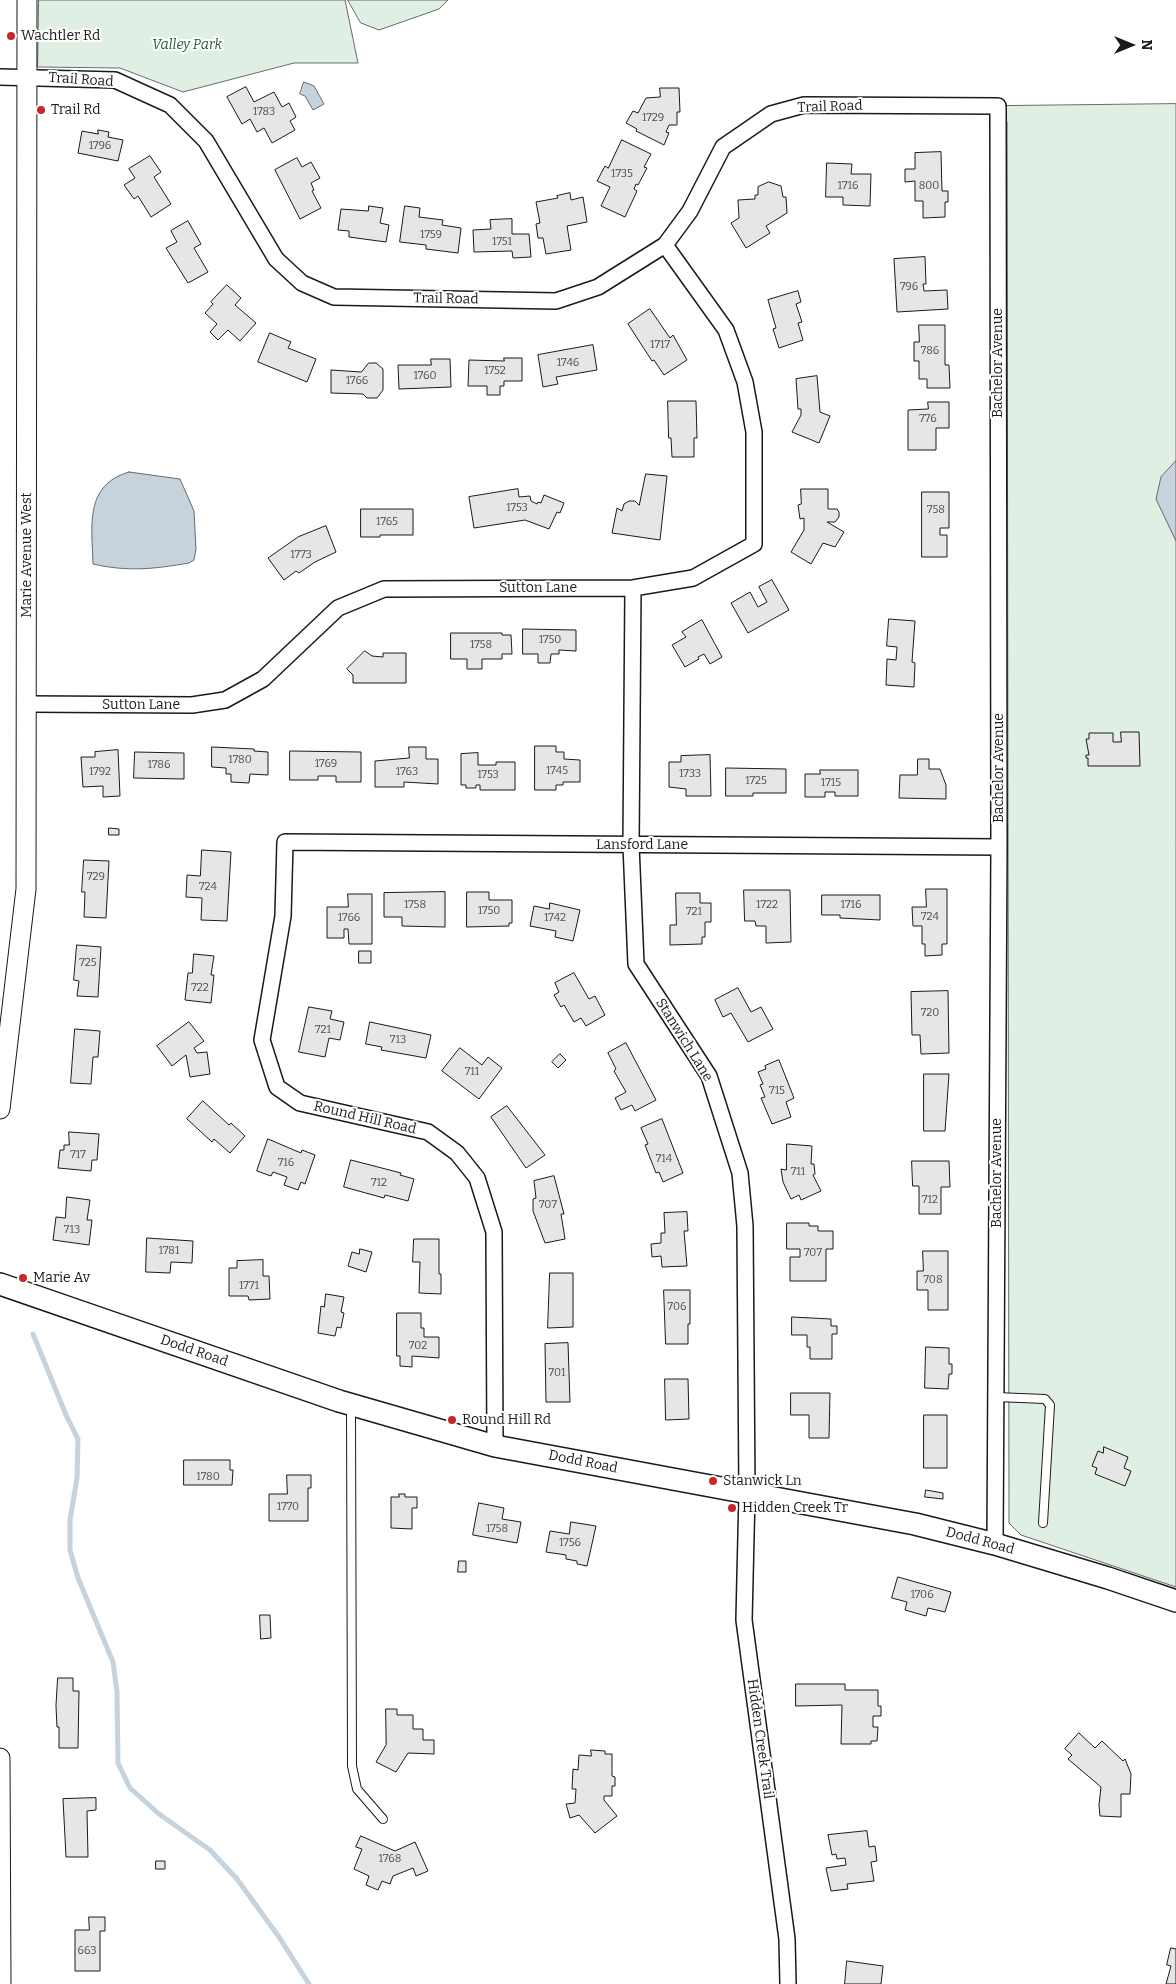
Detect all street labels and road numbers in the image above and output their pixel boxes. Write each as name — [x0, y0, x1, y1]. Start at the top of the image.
street label: Trail Road — [48, 69, 114, 91]
street label: Trail Road — [797, 97, 863, 117]
street label: Trail Road — [413, 290, 479, 308]
street label: Bachelor Avenue — [990, 308, 1006, 418]
street label: Marie Avenue West — [19, 492, 35, 618]
street label: Sutton Lane — [499, 580, 577, 596]
street label: Sutton Lane — [102, 697, 180, 713]
street label: Bachelor Avenue — [991, 713, 1007, 823]
street label: Lansford Lane — [596, 837, 688, 853]
street label: Stanwich Lane — [652, 995, 716, 1085]
street label: Round Hill Road — [312, 1098, 418, 1138]
street label: Bachelor Avenue — [989, 1118, 1005, 1228]
street label: Dodd Road — [158, 1332, 230, 1370]
street label: Dodd Road — [547, 1447, 619, 1477]
street label: Dodd Road — [944, 1524, 1016, 1558]
street label: Hidden Creek Trail — [743, 1678, 777, 1800]

